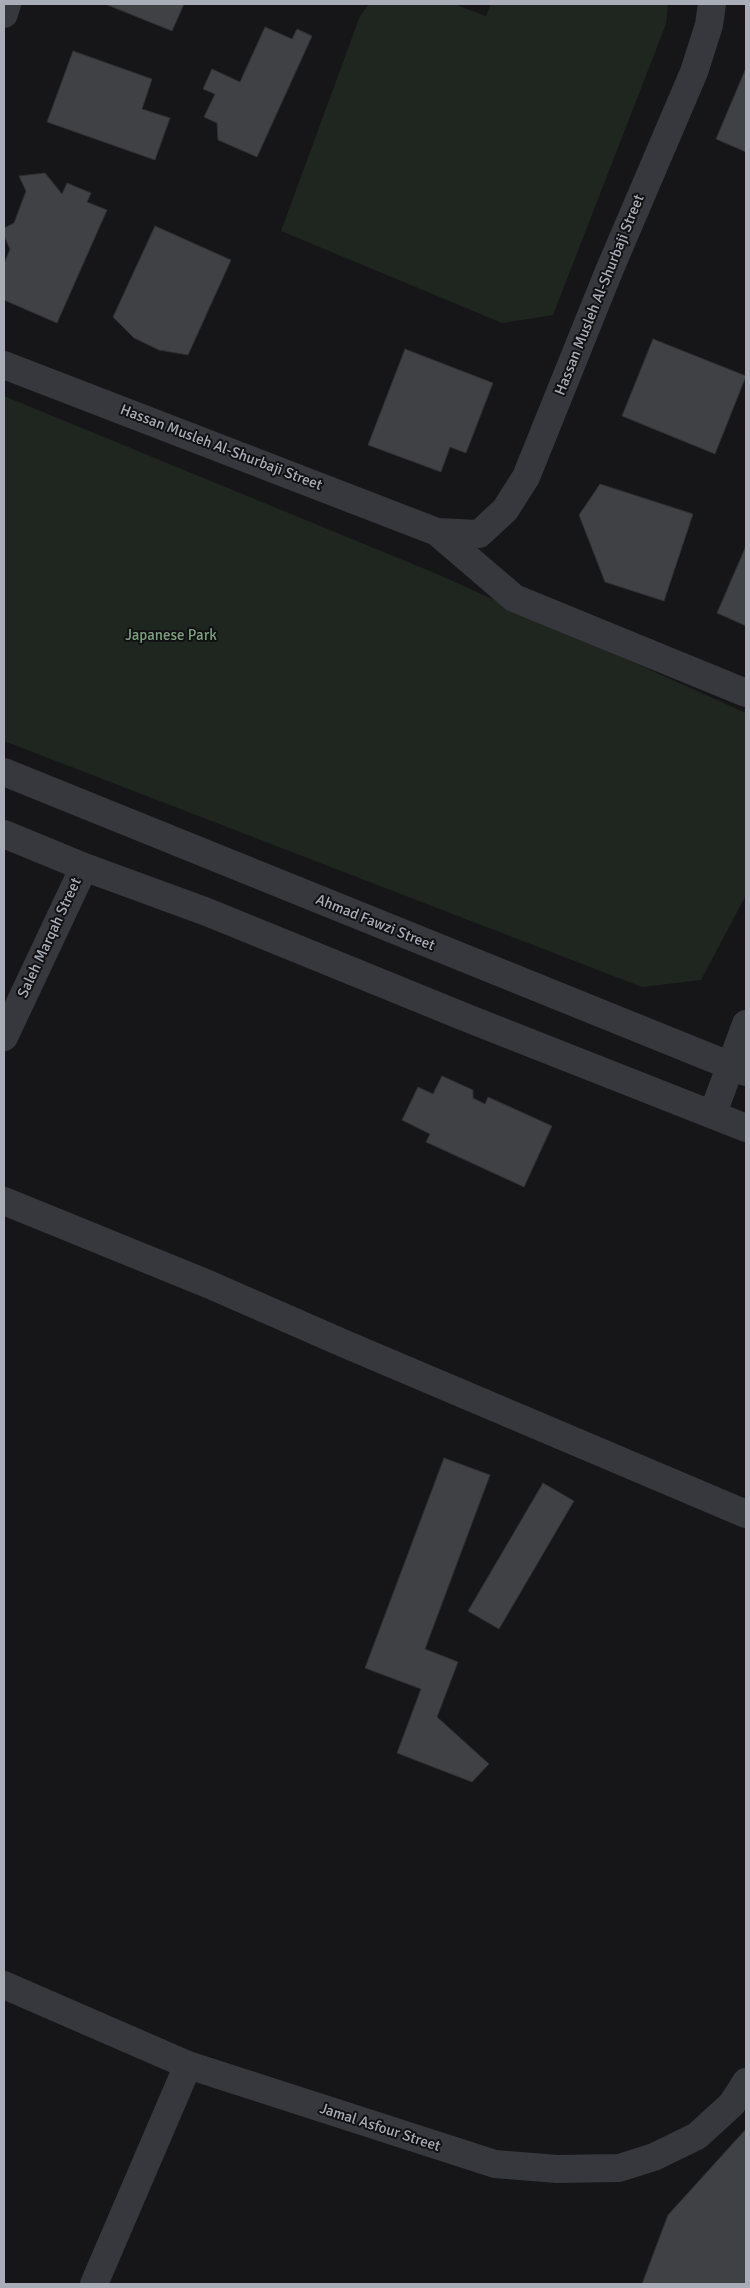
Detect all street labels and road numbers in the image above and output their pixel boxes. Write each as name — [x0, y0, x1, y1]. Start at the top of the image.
street label: Hassan Musleh Al-Shurbaji Street — [551, 192, 649, 398]
street label: Hassan Musleh Al-Shurbaji Street — [117, 401, 325, 495]
street label: Saleh Marqah Street — [14, 875, 86, 1001]
street label: Ahmad Fawzi Street — [313, 891, 437, 955]
street label: Jamal Asfour Street — [317, 2100, 443, 2156]

